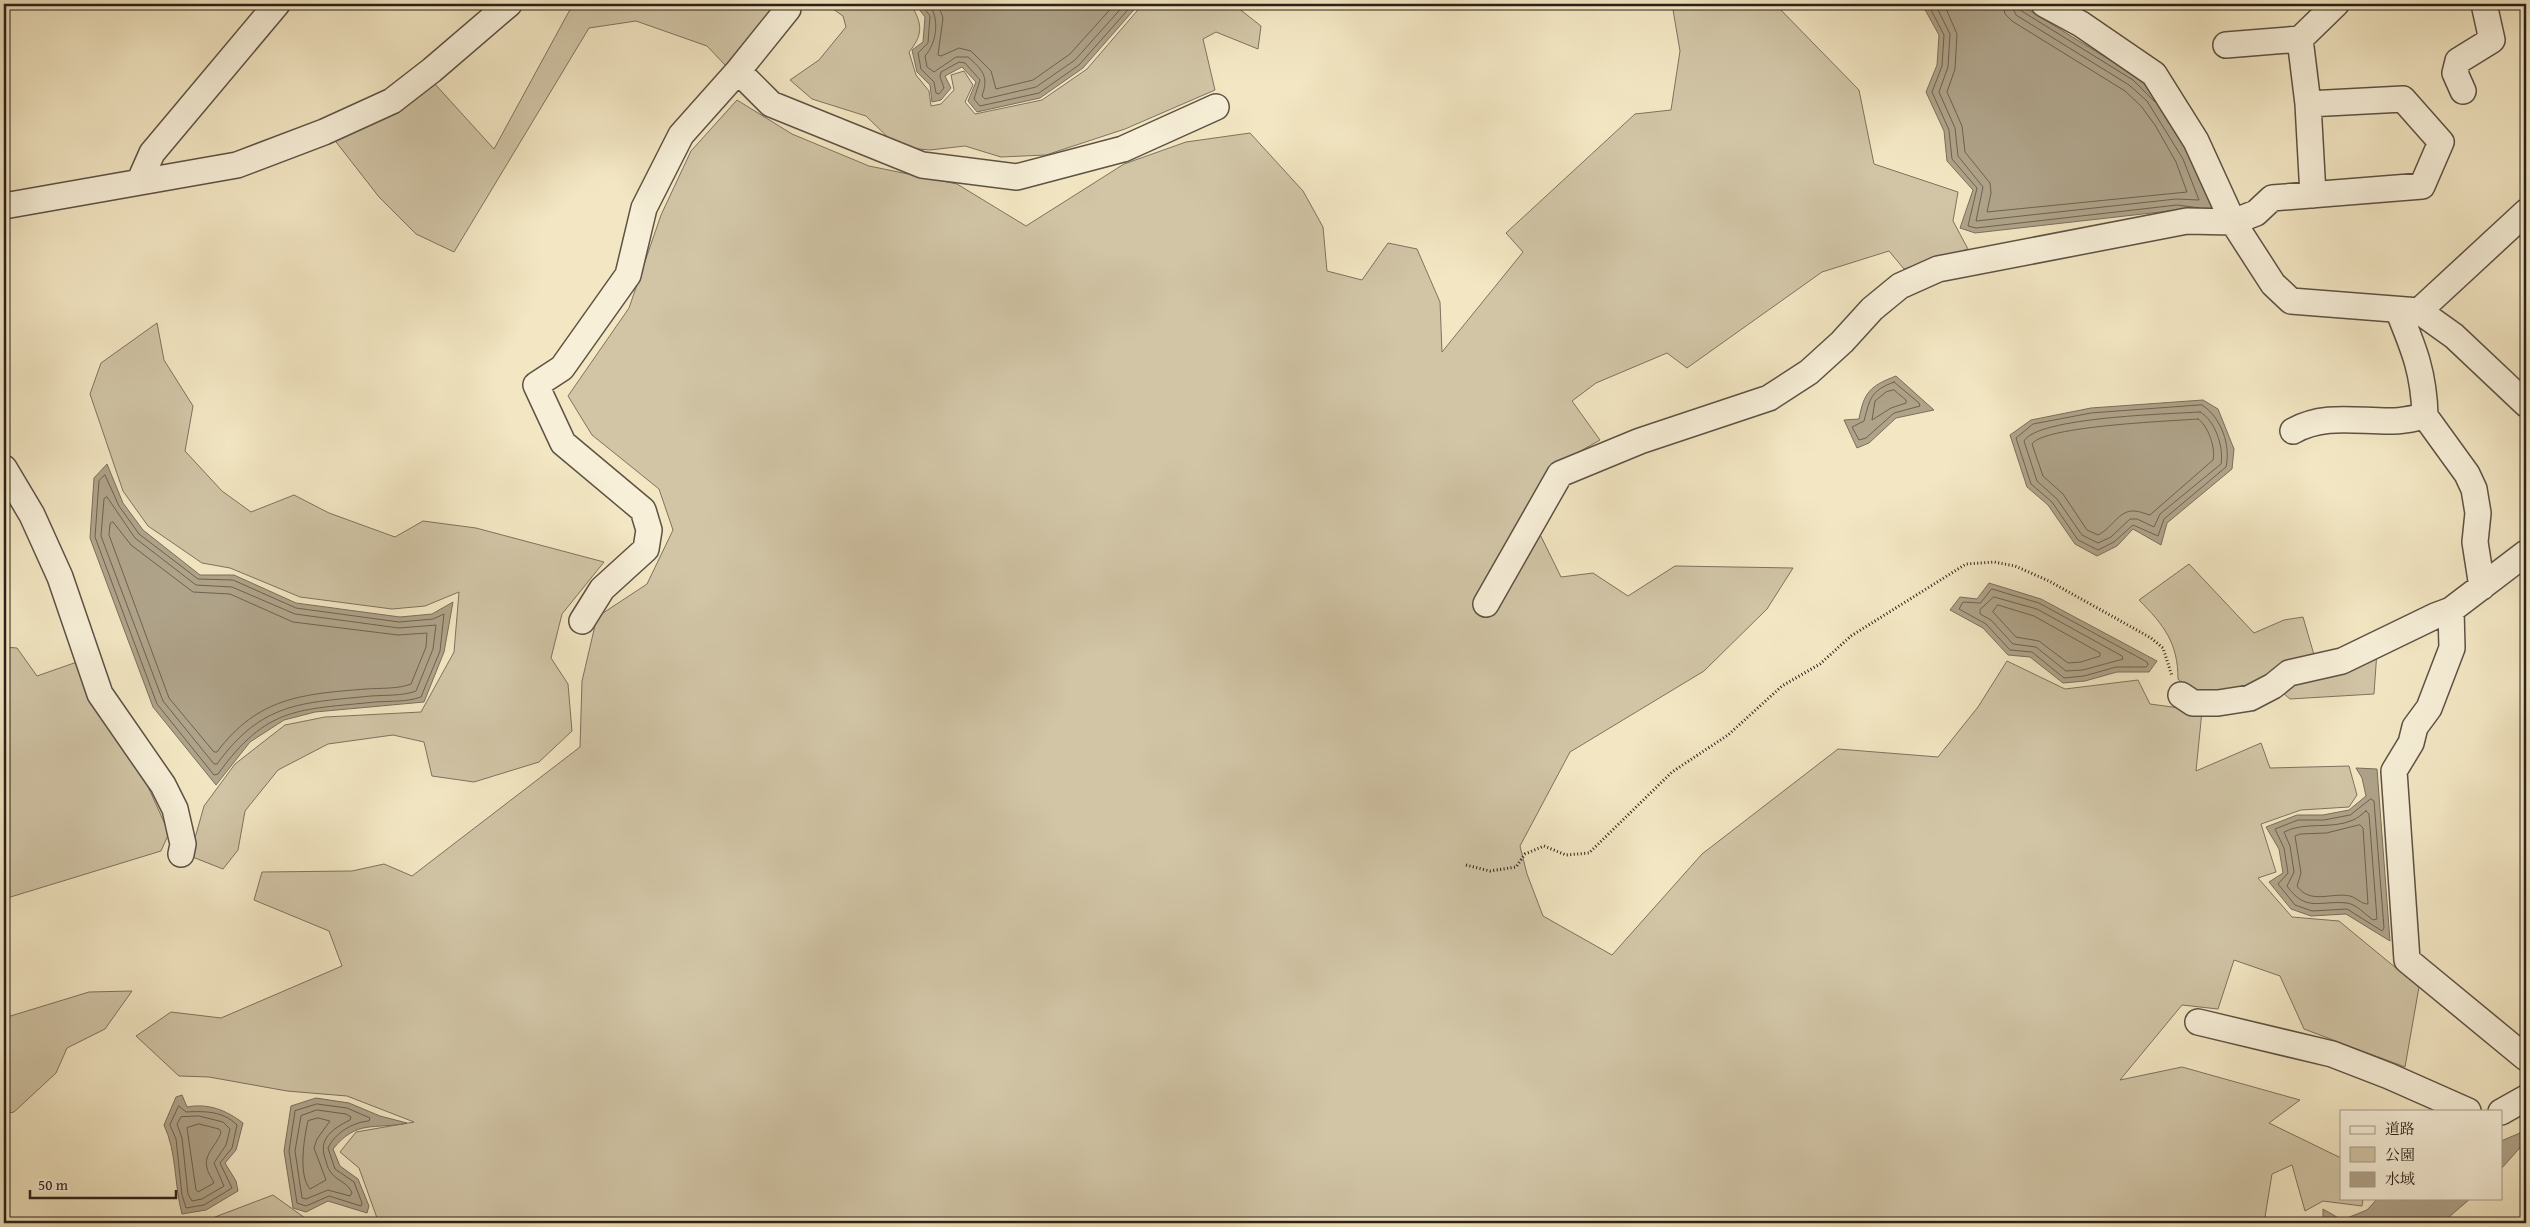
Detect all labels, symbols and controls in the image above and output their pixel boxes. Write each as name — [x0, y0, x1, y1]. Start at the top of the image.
legend — [2340, 1110, 2502, 1200]
text: 道路 — [2385, 1118, 2415, 1139]
text: 公園 — [2385, 1144, 2415, 1165]
scale bar — [30, 1167, 176, 1199]
text: 水域 — [2385, 1168, 2415, 1189]
text: 50 m — [38, 1174, 69, 1195]

